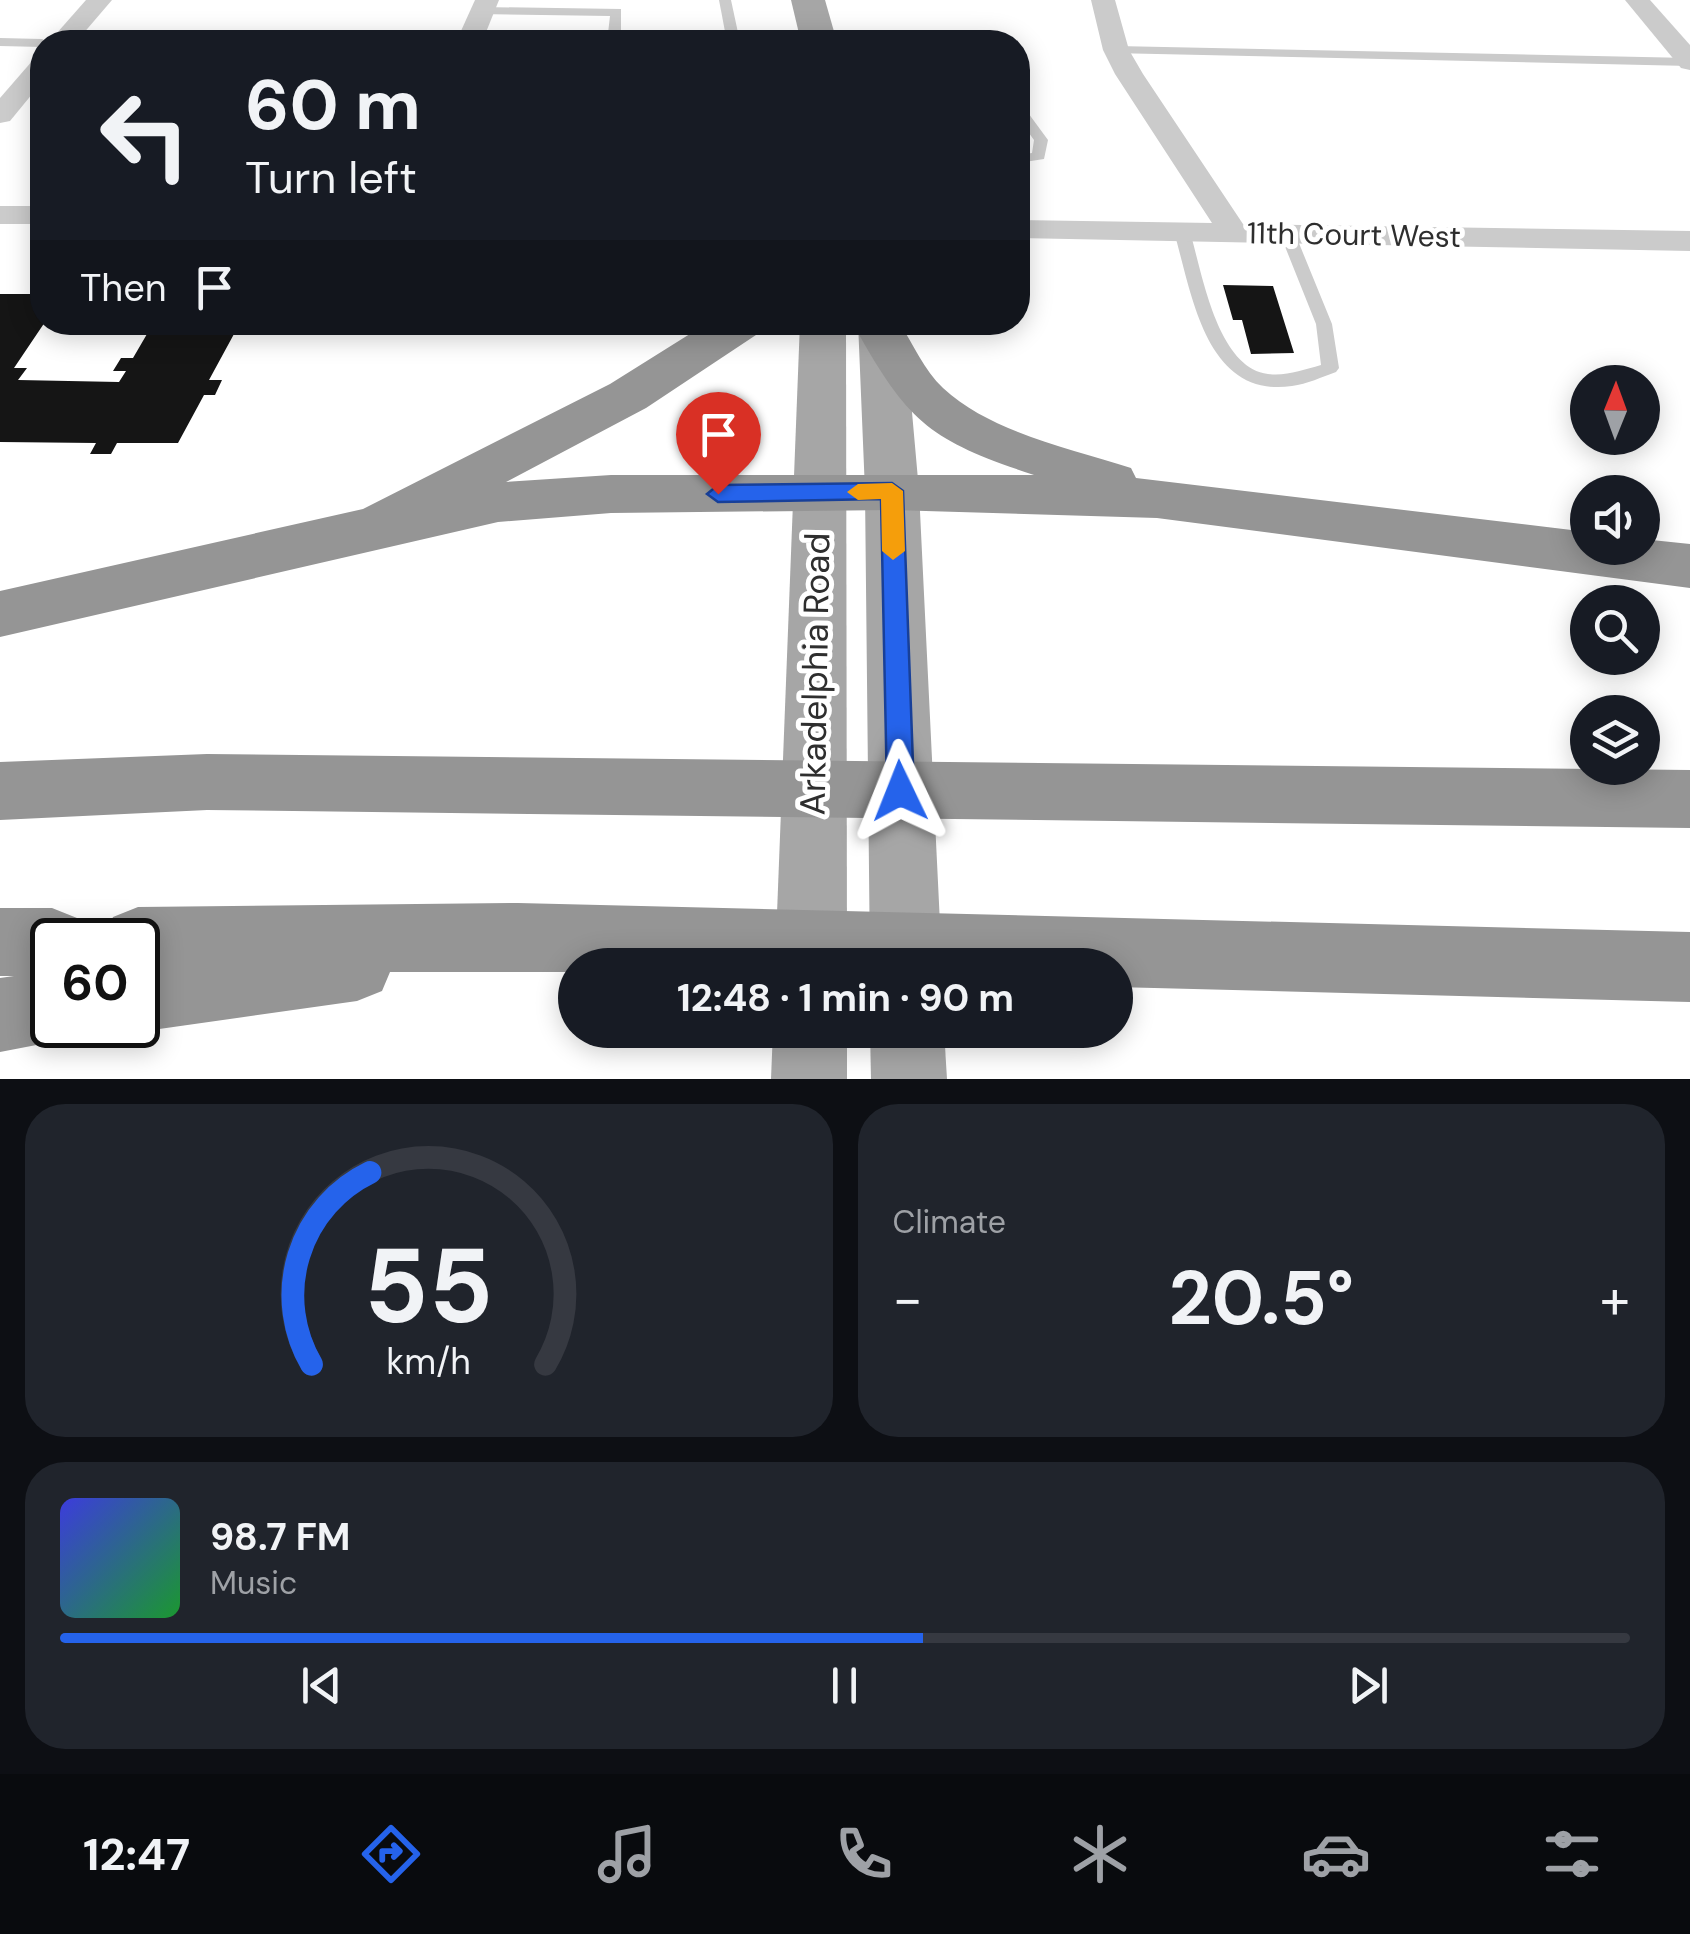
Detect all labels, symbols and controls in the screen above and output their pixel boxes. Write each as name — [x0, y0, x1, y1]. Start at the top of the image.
text: 60 m — [245, 60, 421, 151]
icon: left — [80, 70, 210, 200]
text: Turn left — [245, 148, 417, 207]
street label: 11th Court West — [1247, 213, 1461, 256]
icon: arrive — [187, 260, 242, 315]
text: Then — [80, 263, 167, 313]
north arrow — [1570, 365, 1660, 455]
map controls — [1570, 365, 1660, 785]
pin — [676, 392, 761, 495]
icon: arrive — [691, 407, 746, 462]
button: sound — [1570, 475, 1660, 565]
street label: Arkadelphia Road — [790, 532, 840, 816]
button: search — [1570, 585, 1660, 675]
button: layers — [1570, 695, 1660, 785]
position arrow — [848, 739, 952, 843]
speed limit sign: 60 — [30, 918, 160, 1048]
text: 12:48 · 1 min · 90 m — [677, 973, 1014, 1023]
text: Climate — [893, 1201, 1006, 1243]
text: 55 — [364, 1219, 493, 1354]
text: 20.5° — [1168, 1250, 1354, 1347]
text: − — [893, 1263, 923, 1335]
text: + — [1600, 1263, 1630, 1335]
text: km/h — [387, 1339, 471, 1385]
text: 98.7 FM — [210, 1512, 351, 1562]
text: Music — [210, 1562, 297, 1604]
icon: previous — [294, 1658, 349, 1713]
icon: pause — [817, 1658, 872, 1713]
icon: next — [1341, 1658, 1396, 1713]
icon: directions — [356, 1819, 426, 1889]
icon: music — [592, 1819, 662, 1889]
icon: phone — [829, 1819, 899, 1889]
icon: climate — [1065, 1819, 1135, 1889]
icon: car — [1301, 1819, 1371, 1889]
icon: filters — [1537, 1819, 1607, 1889]
text: 12:47 — [83, 1825, 190, 1884]

